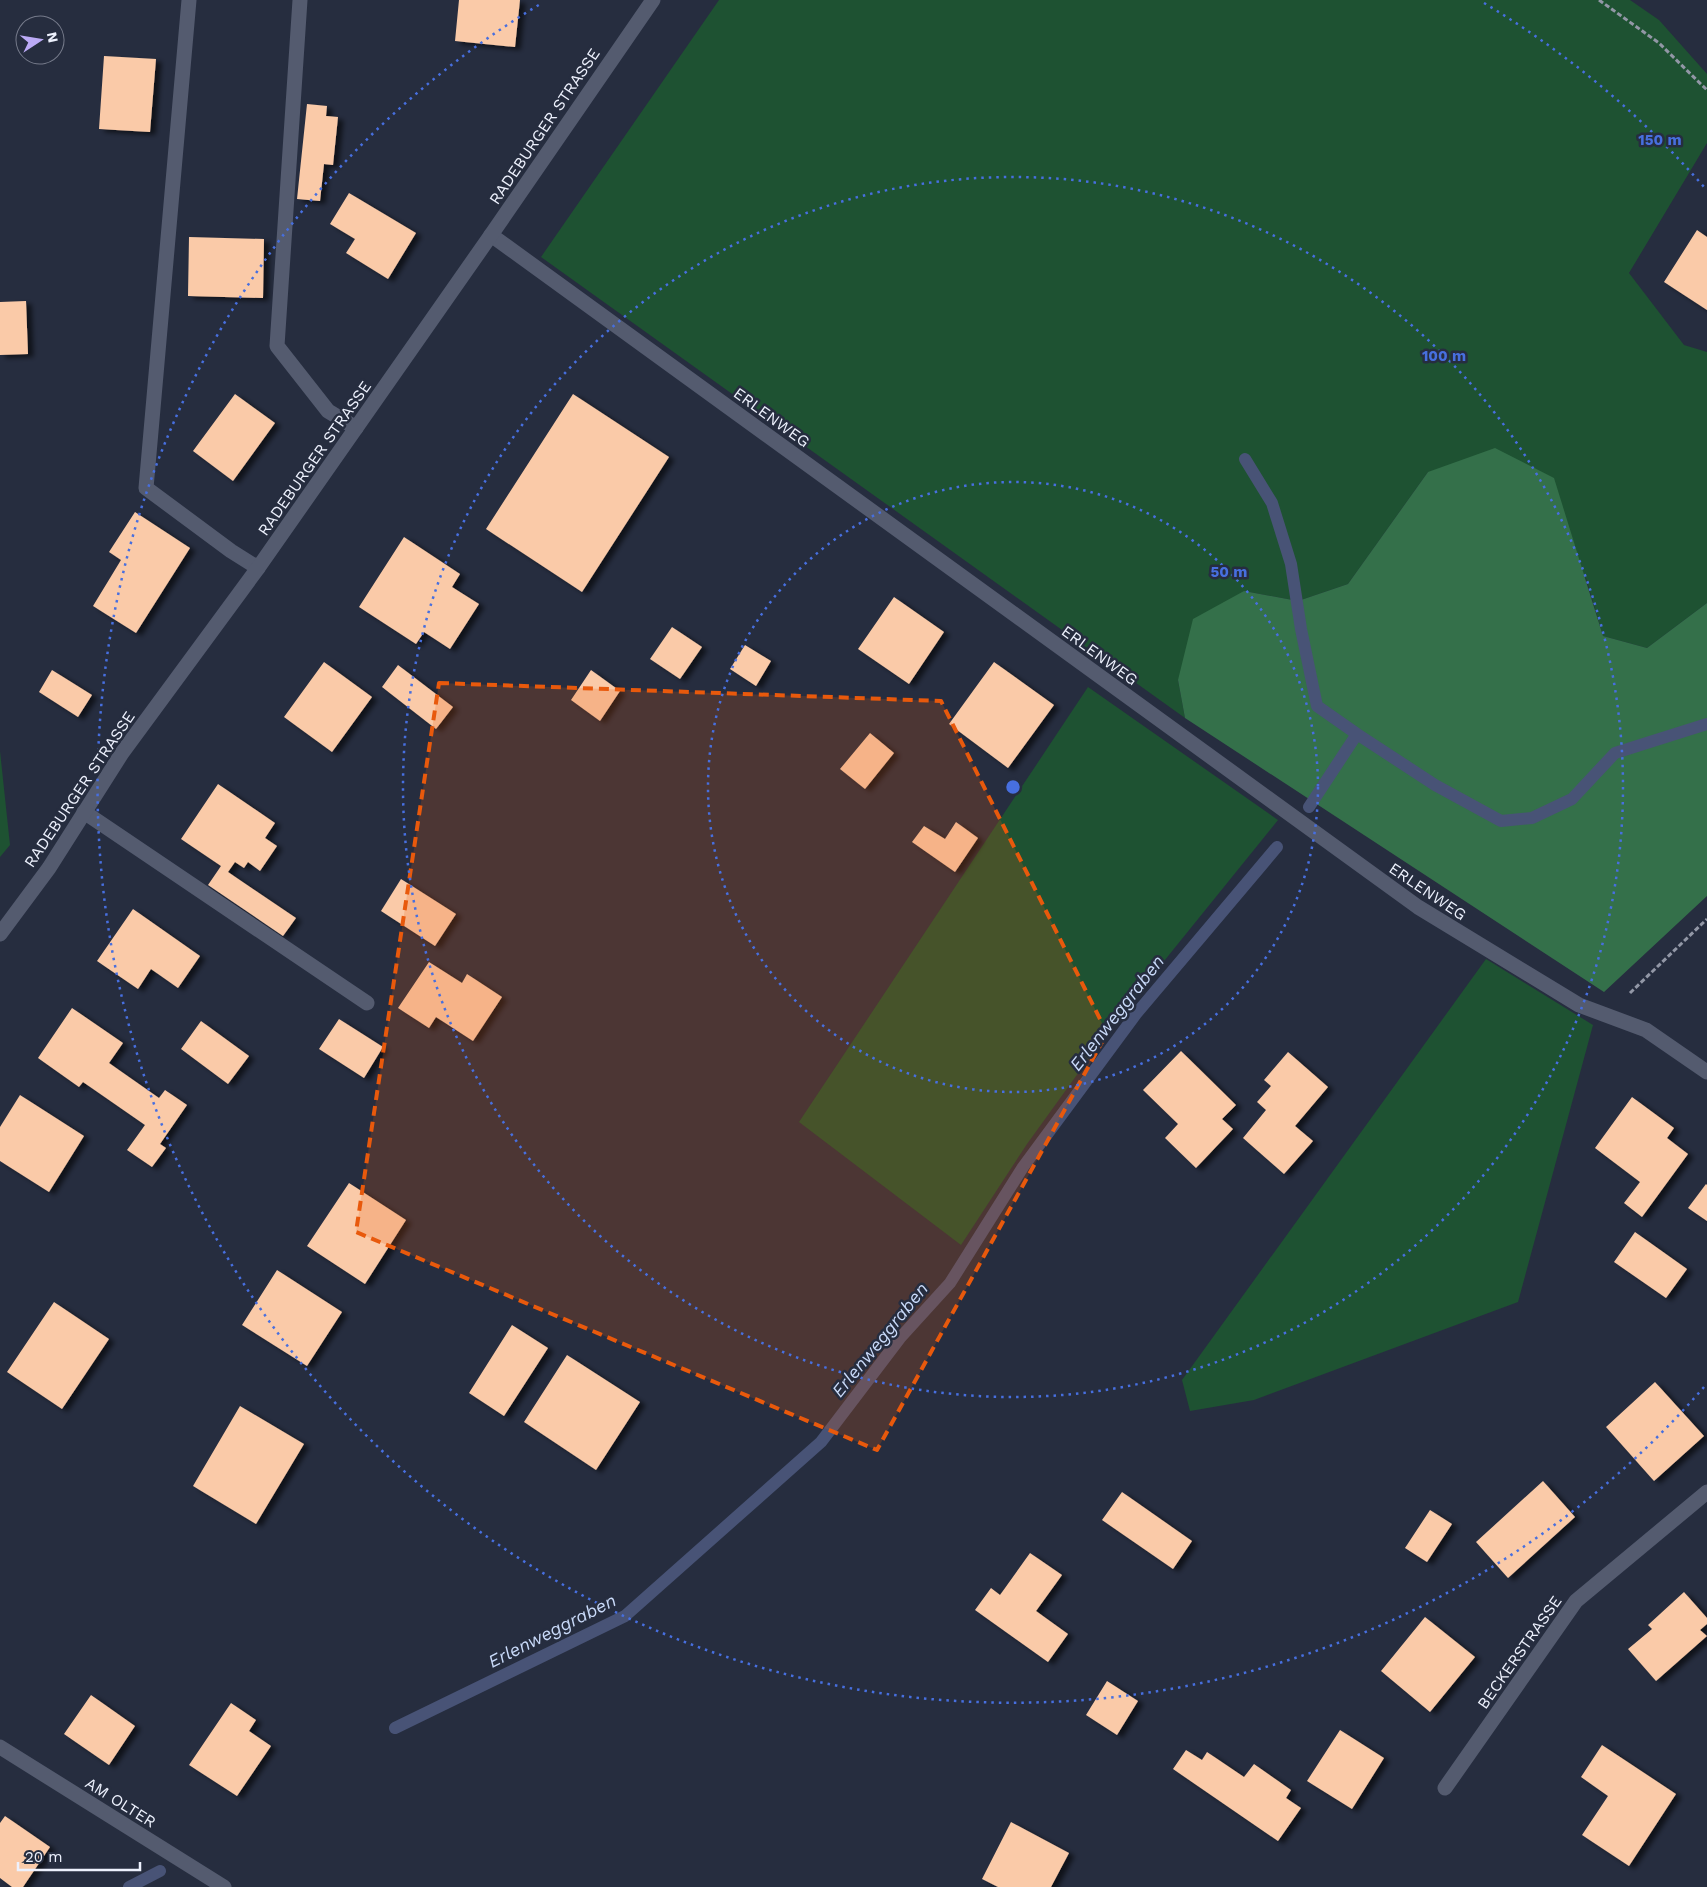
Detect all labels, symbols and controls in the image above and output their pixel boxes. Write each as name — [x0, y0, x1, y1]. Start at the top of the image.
north arrow — [15, 15, 65, 65]
text: N — [44, 31, 62, 44]
street label: RADEBURGER STRASSE — [485, 45, 604, 208]
text: 150 m — [1638, 131, 1682, 149]
text: 100 m — [1422, 347, 1466, 365]
street label: RADEBURGER STRASSE — [254, 377, 375, 539]
street label: ERLENWEG — [730, 383, 813, 451]
text: 50 m — [1211, 563, 1247, 581]
street label: ERLENWEG — [1058, 621, 1141, 689]
street label: RADEBURGER STRASSE — [20, 708, 139, 871]
centre of rings — [1004, 778, 1022, 796]
street label: ERLENWEG — [1385, 859, 1470, 924]
water label: Erlenweggraben — [1065, 951, 1168, 1075]
water label: Erlenweggraben — [827, 1278, 932, 1401]
water label: Erlenweggraben — [484, 1589, 619, 1672]
street label: BECKERSTRASSE — [1473, 1592, 1566, 1713]
street label: AM OLTER — [82, 1773, 160, 1832]
scale bar — [18, 1840, 140, 1872]
text: 20 m — [25, 1848, 63, 1866]

